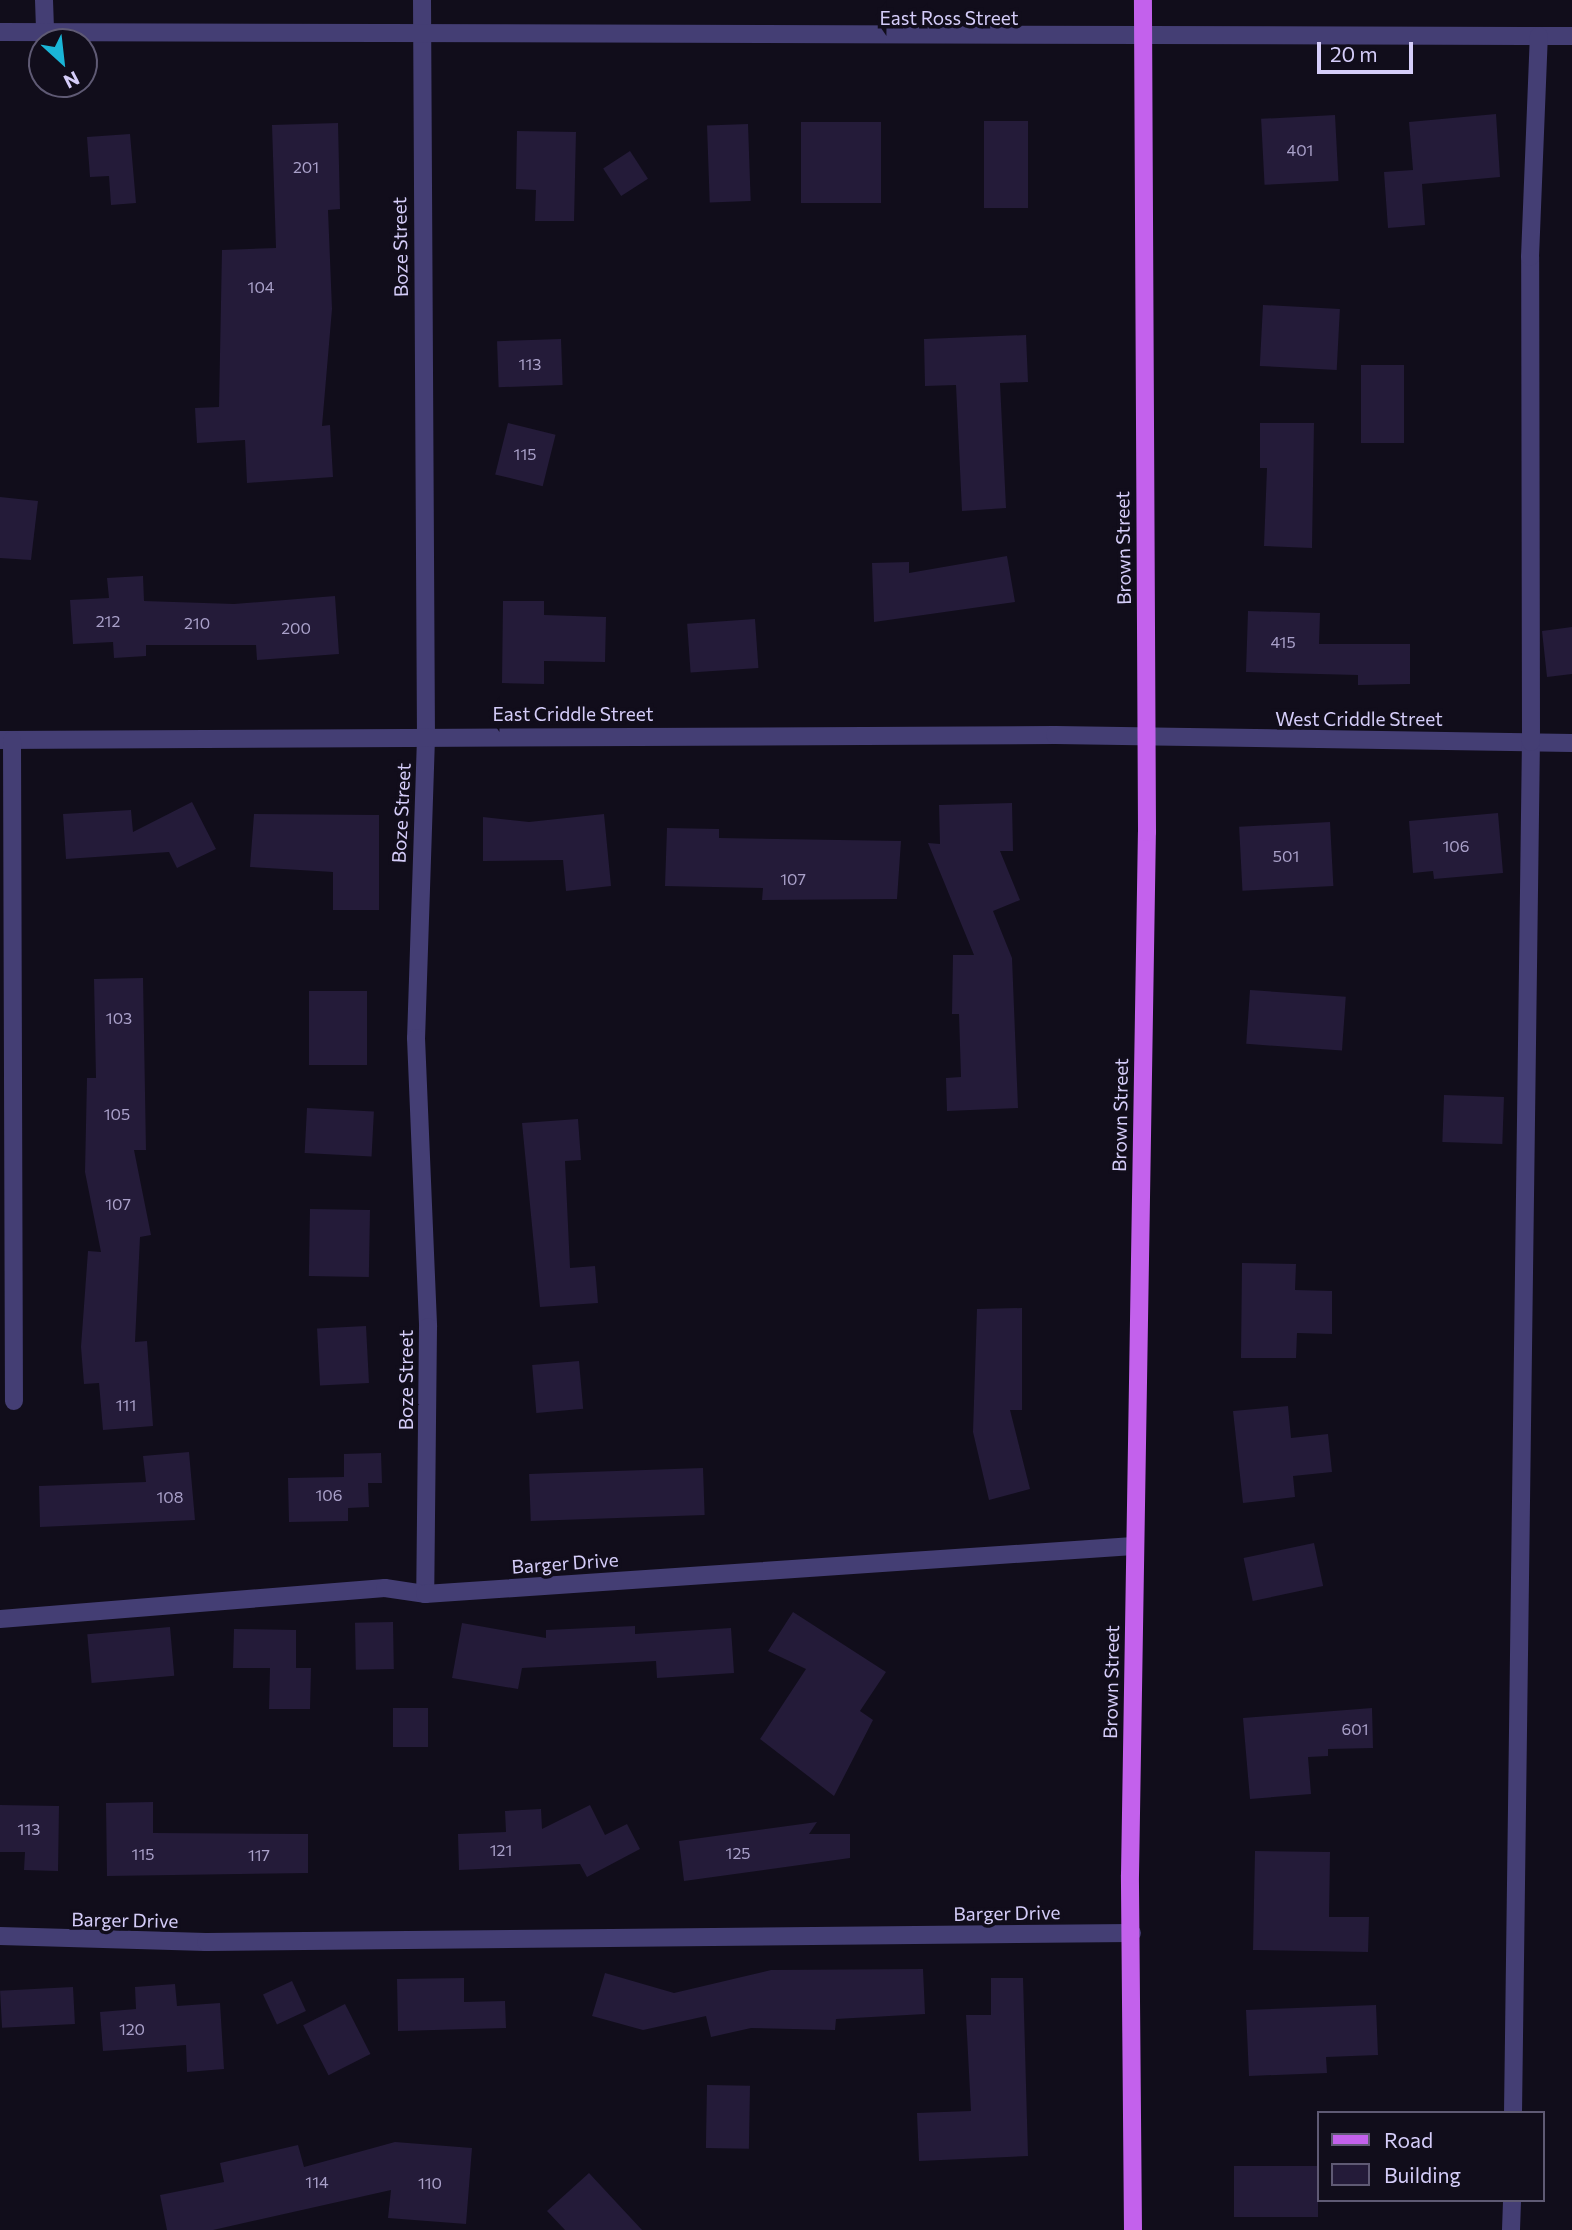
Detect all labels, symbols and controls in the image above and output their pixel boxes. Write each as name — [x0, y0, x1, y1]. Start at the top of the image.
street label: East Ross Street — [879, 7, 1019, 29]
north arrow — [28, 28, 98, 98]
scale bar — [1320, 28, 1416, 72]
text: 20 m — [1330, 41, 1378, 66]
text: N — [60, 67, 83, 94]
house number: 401 — [1287, 140, 1313, 160]
house number: 201 — [293, 157, 319, 177]
street label: Boze Street — [388, 197, 412, 297]
house number: 104 — [248, 277, 274, 297]
house number: 113 — [519, 354, 541, 374]
house number: 115 — [514, 444, 536, 464]
street label: Brown Street — [1111, 491, 1135, 605]
house number: 212 — [96, 611, 120, 631]
house number: 210 — [184, 613, 210, 633]
house number: 200 — [281, 618, 311, 638]
house number: 415 — [1270, 632, 1296, 652]
street label: East Criddle Street — [493, 703, 653, 725]
street label: West Criddle Street — [1275, 708, 1443, 730]
street label: Boze Street — [387, 762, 415, 864]
house number: 106 — [1443, 836, 1469, 856]
house number: 501 — [1273, 846, 1299, 866]
house number: 107 — [780, 869, 806, 889]
house number: 103 — [106, 1008, 132, 1028]
street label: Brown Street — [1108, 1058, 1132, 1172]
house number: 105 — [104, 1104, 130, 1124]
house number: 107 — [105, 1194, 131, 1214]
street label: Boze Street — [395, 1330, 417, 1430]
house number: 111 — [116, 1395, 136, 1415]
house number: 106 — [316, 1485, 342, 1505]
house number: 108 — [157, 1487, 183, 1507]
street label: Barger Drive — [511, 1548, 619, 1578]
street label: Brown Street — [1099, 1625, 1123, 1739]
house number: 601 — [1342, 1719, 1368, 1739]
house number: 113 — [18, 1819, 40, 1839]
house number: 121 — [490, 1840, 512, 1860]
house number: 125 — [726, 1843, 750, 1863]
house number: 115 — [132, 1844, 154, 1864]
house number: 117 — [248, 1845, 270, 1865]
street label: Barger Drive — [953, 1901, 1061, 1925]
street label: Barger Drive — [71, 1908, 179, 1932]
house number: 120 — [119, 2019, 145, 2039]
legend — [1316, 2111, 1544, 2202]
text: Road — [1384, 2127, 1433, 2152]
text: Building — [1384, 2162, 1461, 2187]
house number: 114 — [305, 2172, 329, 2192]
house number: 110 — [418, 2173, 442, 2193]

